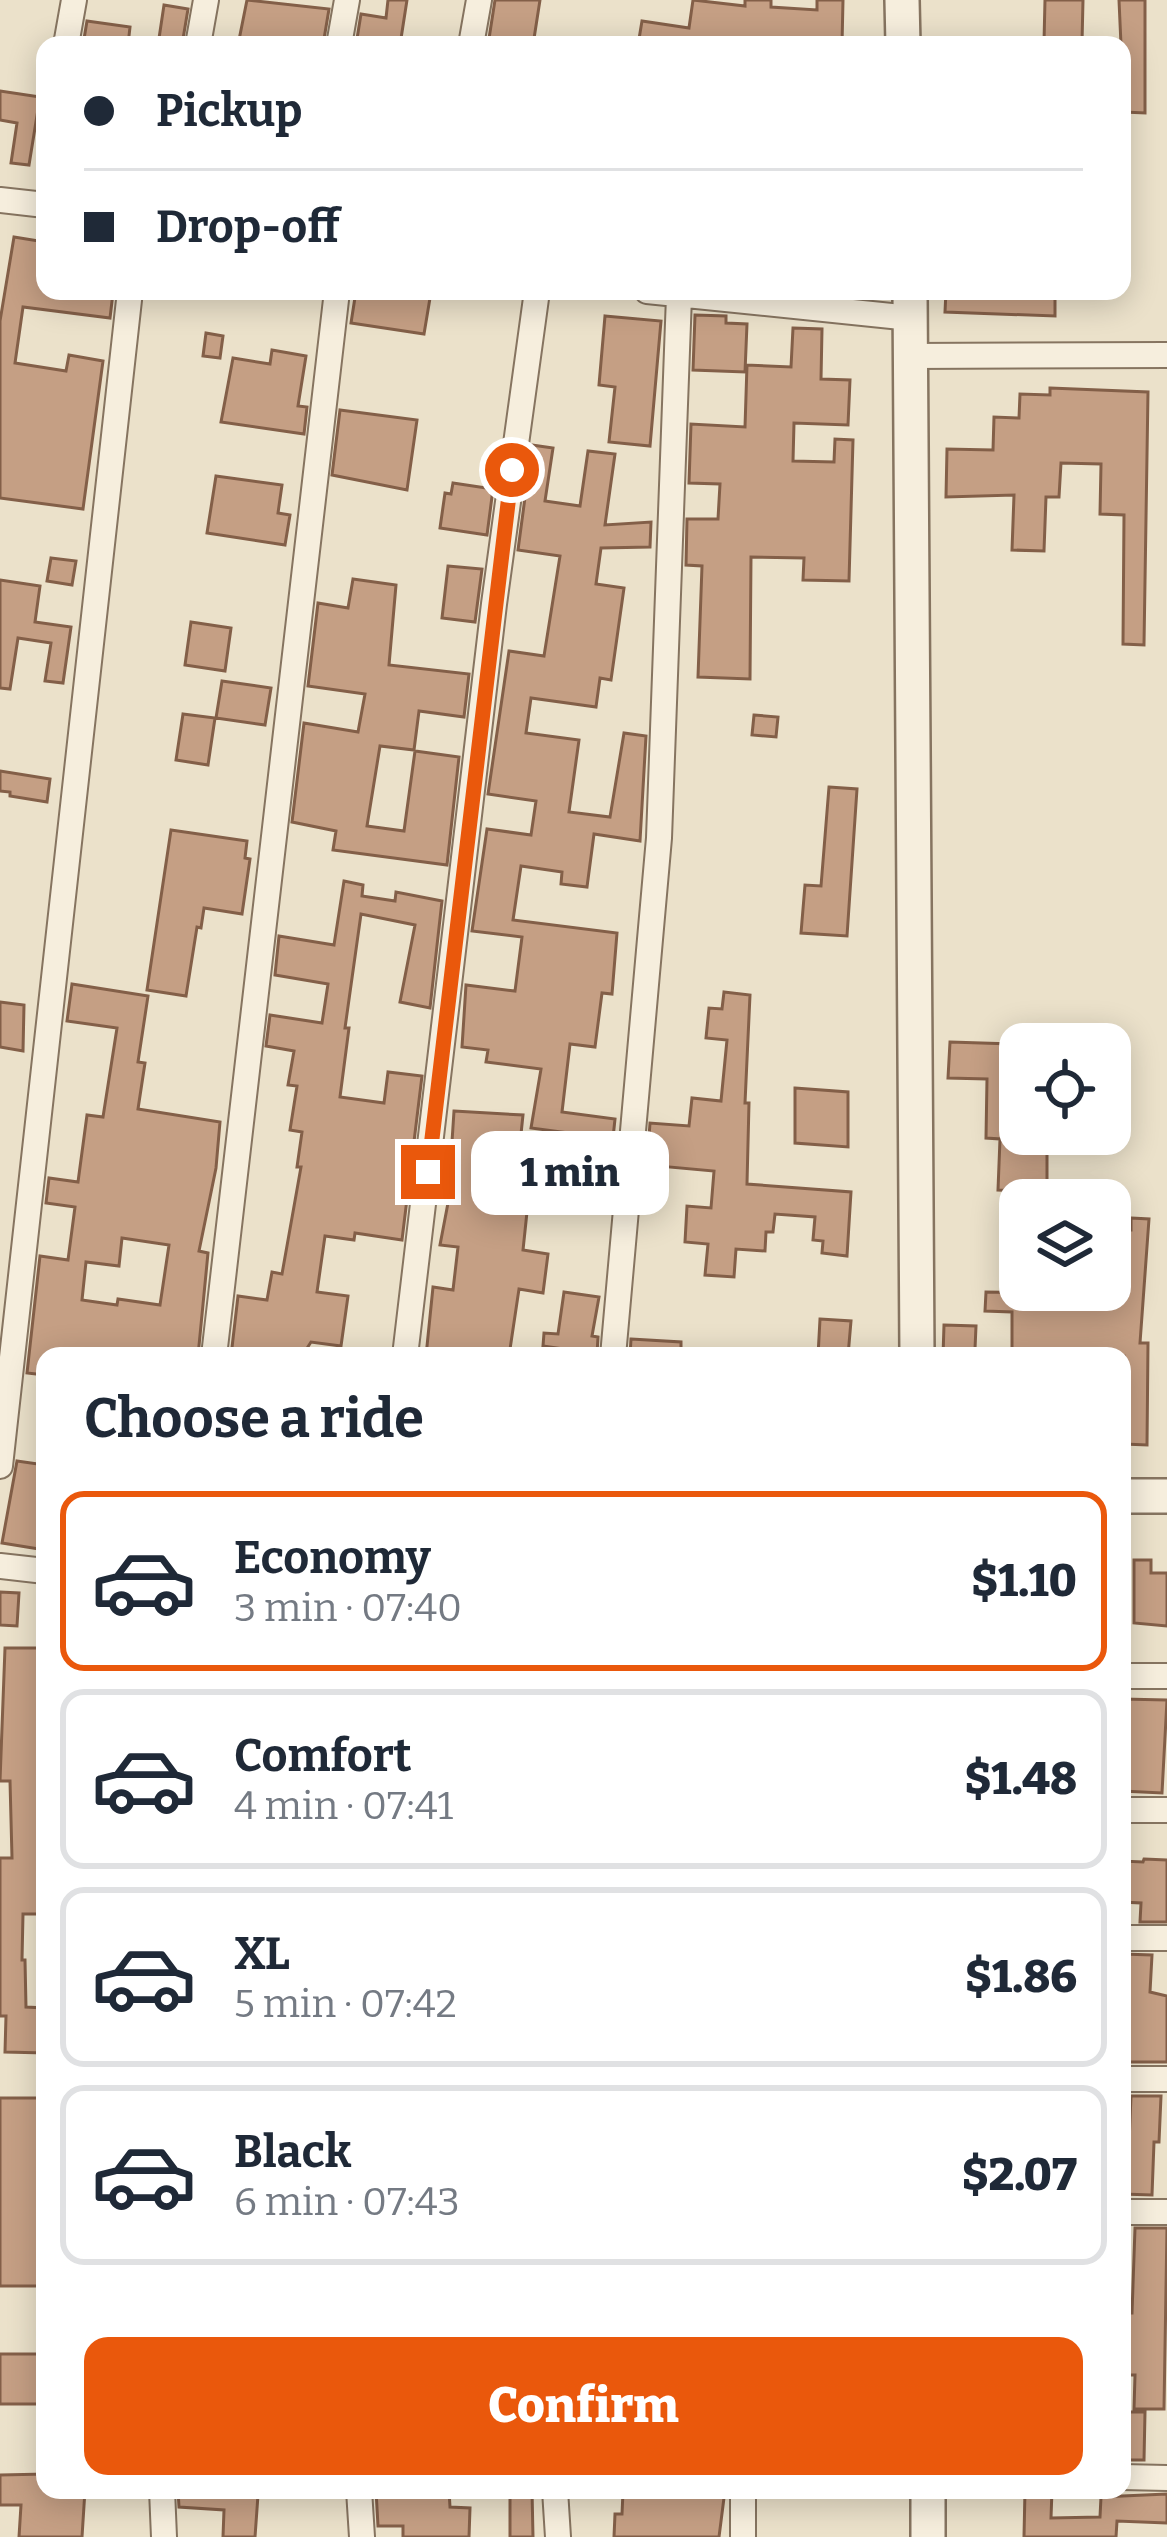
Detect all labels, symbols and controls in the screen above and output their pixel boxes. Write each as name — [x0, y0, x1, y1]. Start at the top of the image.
text: Pickup — [156, 84, 302, 138]
text: Drop-off — [156, 200, 340, 254]
route start — [485, 443, 539, 497]
map controls — [999, 1023, 1131, 1311]
button: locate — [999, 1023, 1131, 1155]
callout: 1 min — [470, 1130, 668, 1214]
route end — [401, 1145, 455, 1199]
text: 1 min — [520, 1150, 620, 1196]
button: layers — [999, 1179, 1131, 1311]
text: Choose a ride — [84, 1387, 424, 1451]
icon: car — [90, 1527, 198, 1635]
text: Economy — [234, 1531, 431, 1585]
text: $1.10 — [971, 1554, 1077, 1608]
text: 3 min · 07:40 — [234, 1585, 462, 1631]
icon: car — [90, 1725, 198, 1833]
text: Comfort — [234, 1729, 412, 1783]
text: $1.48 — [965, 1752, 1077, 1806]
text: 4 min · 07:41 — [234, 1783, 453, 1829]
icon: car — [90, 1923, 198, 2031]
text: XL — [234, 1927, 290, 1981]
text: $1.86 — [965, 1950, 1077, 2004]
text: 5 min · 07:42 — [234, 1981, 457, 2027]
icon: car — [90, 2121, 198, 2229]
text: Black — [234, 2125, 351, 2179]
text: $2.07 — [962, 2148, 1077, 2202]
text: 6 min · 07:43 — [234, 2179, 460, 2225]
button: Confirm — [84, 2337, 1083, 2475]

